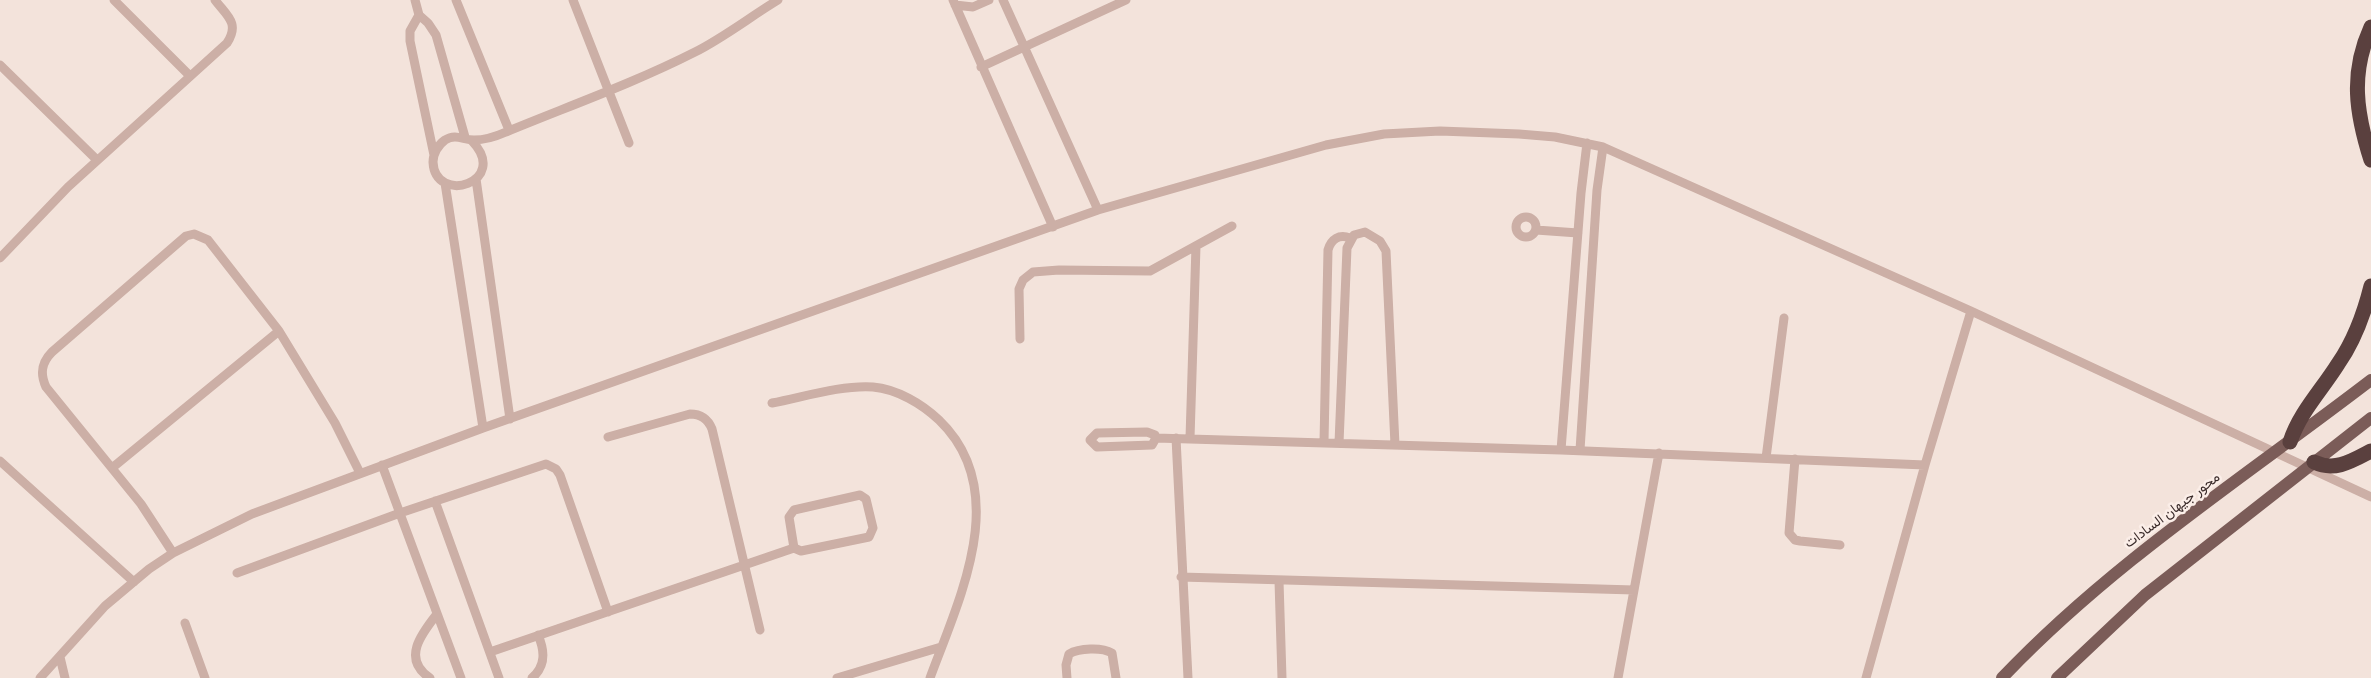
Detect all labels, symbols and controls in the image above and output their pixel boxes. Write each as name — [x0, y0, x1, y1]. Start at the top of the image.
street label: محور جيهان السادات — [2121, 469, 2223, 551]

